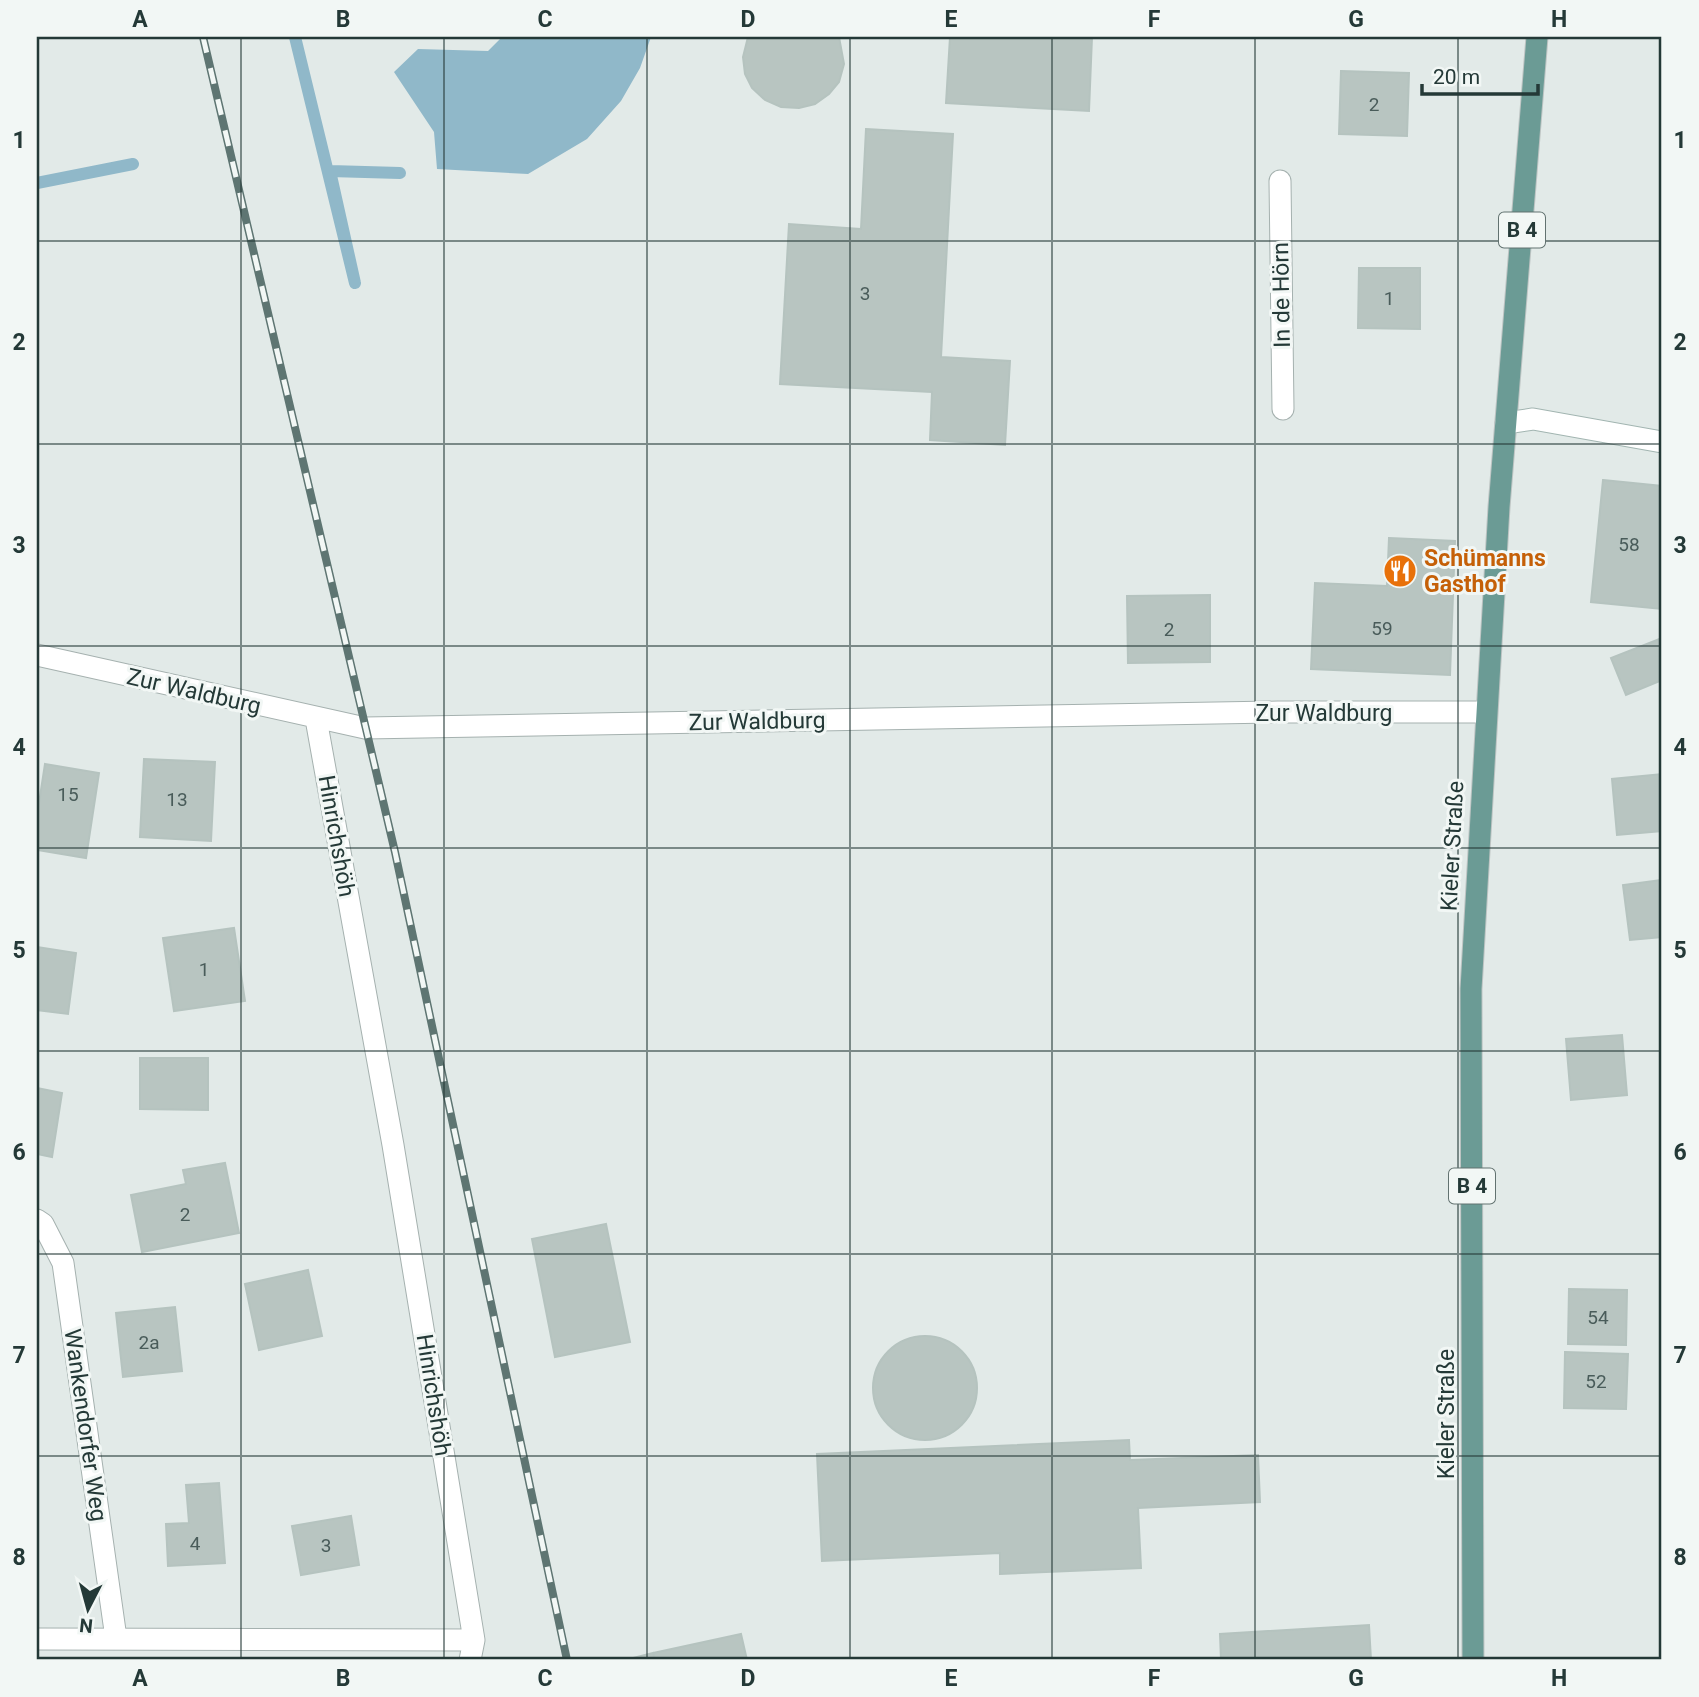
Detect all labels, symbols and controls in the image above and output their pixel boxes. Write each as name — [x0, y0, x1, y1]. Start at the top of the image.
text: A — [132, 6, 148, 33]
text: B — [336, 6, 350, 33]
text: C — [537, 6, 553, 33]
text: D — [741, 6, 755, 33]
text: E — [945, 6, 958, 33]
text: F — [1148, 6, 1161, 33]
text: G — [1348, 6, 1364, 33]
text: H — [1551, 6, 1567, 33]
scale bar — [1422, 52, 1538, 96]
text: 20 m — [1433, 65, 1480, 89]
house number: 2 — [1369, 93, 1379, 116]
text: 1 — [12, 127, 26, 154]
text: 1 — [1673, 127, 1687, 154]
road number: B 4 — [1499, 212, 1545, 247]
street label: In de Hörn — [1267, 242, 1296, 348]
house number: 3 — [860, 282, 870, 305]
house number: 1 — [1384, 287, 1394, 310]
text: 2 — [12, 329, 26, 356]
text: 2 — [1673, 329, 1687, 356]
text: 3 — [12, 532, 26, 559]
text: 3 — [1673, 532, 1687, 559]
house number: 58 — [1618, 533, 1640, 556]
place label: Schümanns Gasthof — [1424, 545, 1546, 598]
restaurant icon: Schümanns Gasthof — [1381, 552, 1419, 590]
house number: 59 — [1371, 617, 1393, 640]
house number: 2 — [1164, 618, 1174, 641]
street label: Zur Waldburg — [124, 663, 264, 720]
street label: Zur Waldburg — [1256, 700, 1392, 727]
street label: Zur Waldburg — [688, 707, 826, 736]
text: 4 — [12, 734, 26, 761]
text: 4 — [1673, 734, 1687, 761]
street label: Hinrichshöh — [313, 773, 360, 899]
street label: Kieler Straße — [1436, 780, 1469, 912]
house number: 15 — [57, 783, 79, 806]
house number: 13 — [166, 788, 188, 811]
text: 5 — [12, 937, 26, 964]
text: 5 — [1673, 937, 1687, 964]
house number: 1 — [199, 958, 209, 981]
text: 6 — [12, 1139, 26, 1166]
text: 6 — [1673, 1139, 1687, 1166]
road number: B 4 — [1449, 1168, 1495, 1204]
house number: 2 — [180, 1203, 190, 1226]
house number: 54 — [1587, 1306, 1609, 1329]
street label: Wankendorfer Weg — [59, 1327, 112, 1523]
house number: 2a — [138, 1331, 160, 1354]
street label: Hinrichshöh — [411, 1332, 456, 1458]
text: 7 — [12, 1342, 26, 1369]
text: 7 — [1673, 1342, 1687, 1369]
street label: Kieler Straße — [1433, 1349, 1460, 1479]
house number: 52 — [1585, 1370, 1607, 1393]
house number: 4 — [190, 1532, 201, 1555]
house number: 3 — [321, 1534, 331, 1557]
text: 8 — [12, 1544, 26, 1571]
text: 8 — [1673, 1544, 1687, 1571]
north arrow — [52, 1574, 122, 1644]
text: N — [78, 1613, 94, 1638]
text: A — [132, 1665, 148, 1692]
text: B — [336, 1665, 350, 1692]
text: C — [537, 1665, 553, 1692]
text: D — [741, 1665, 755, 1692]
text: E — [945, 1665, 958, 1692]
text: F — [1148, 1665, 1161, 1692]
text: G — [1348, 1665, 1364, 1692]
text: H — [1551, 1665, 1567, 1692]

